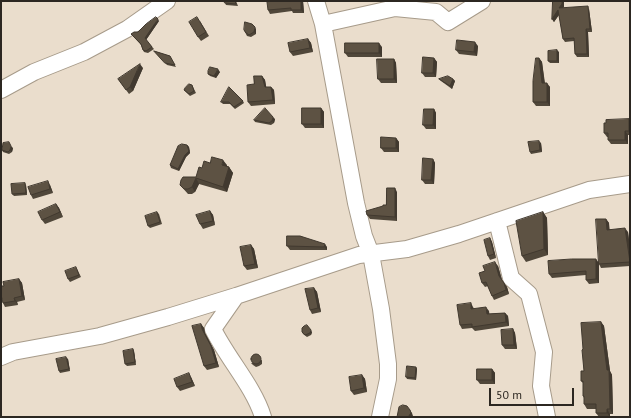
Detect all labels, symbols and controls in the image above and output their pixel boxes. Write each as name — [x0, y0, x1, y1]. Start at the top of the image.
scale bar — [491, 380, 576, 406]
text: 50 m — [496, 387, 522, 402]

